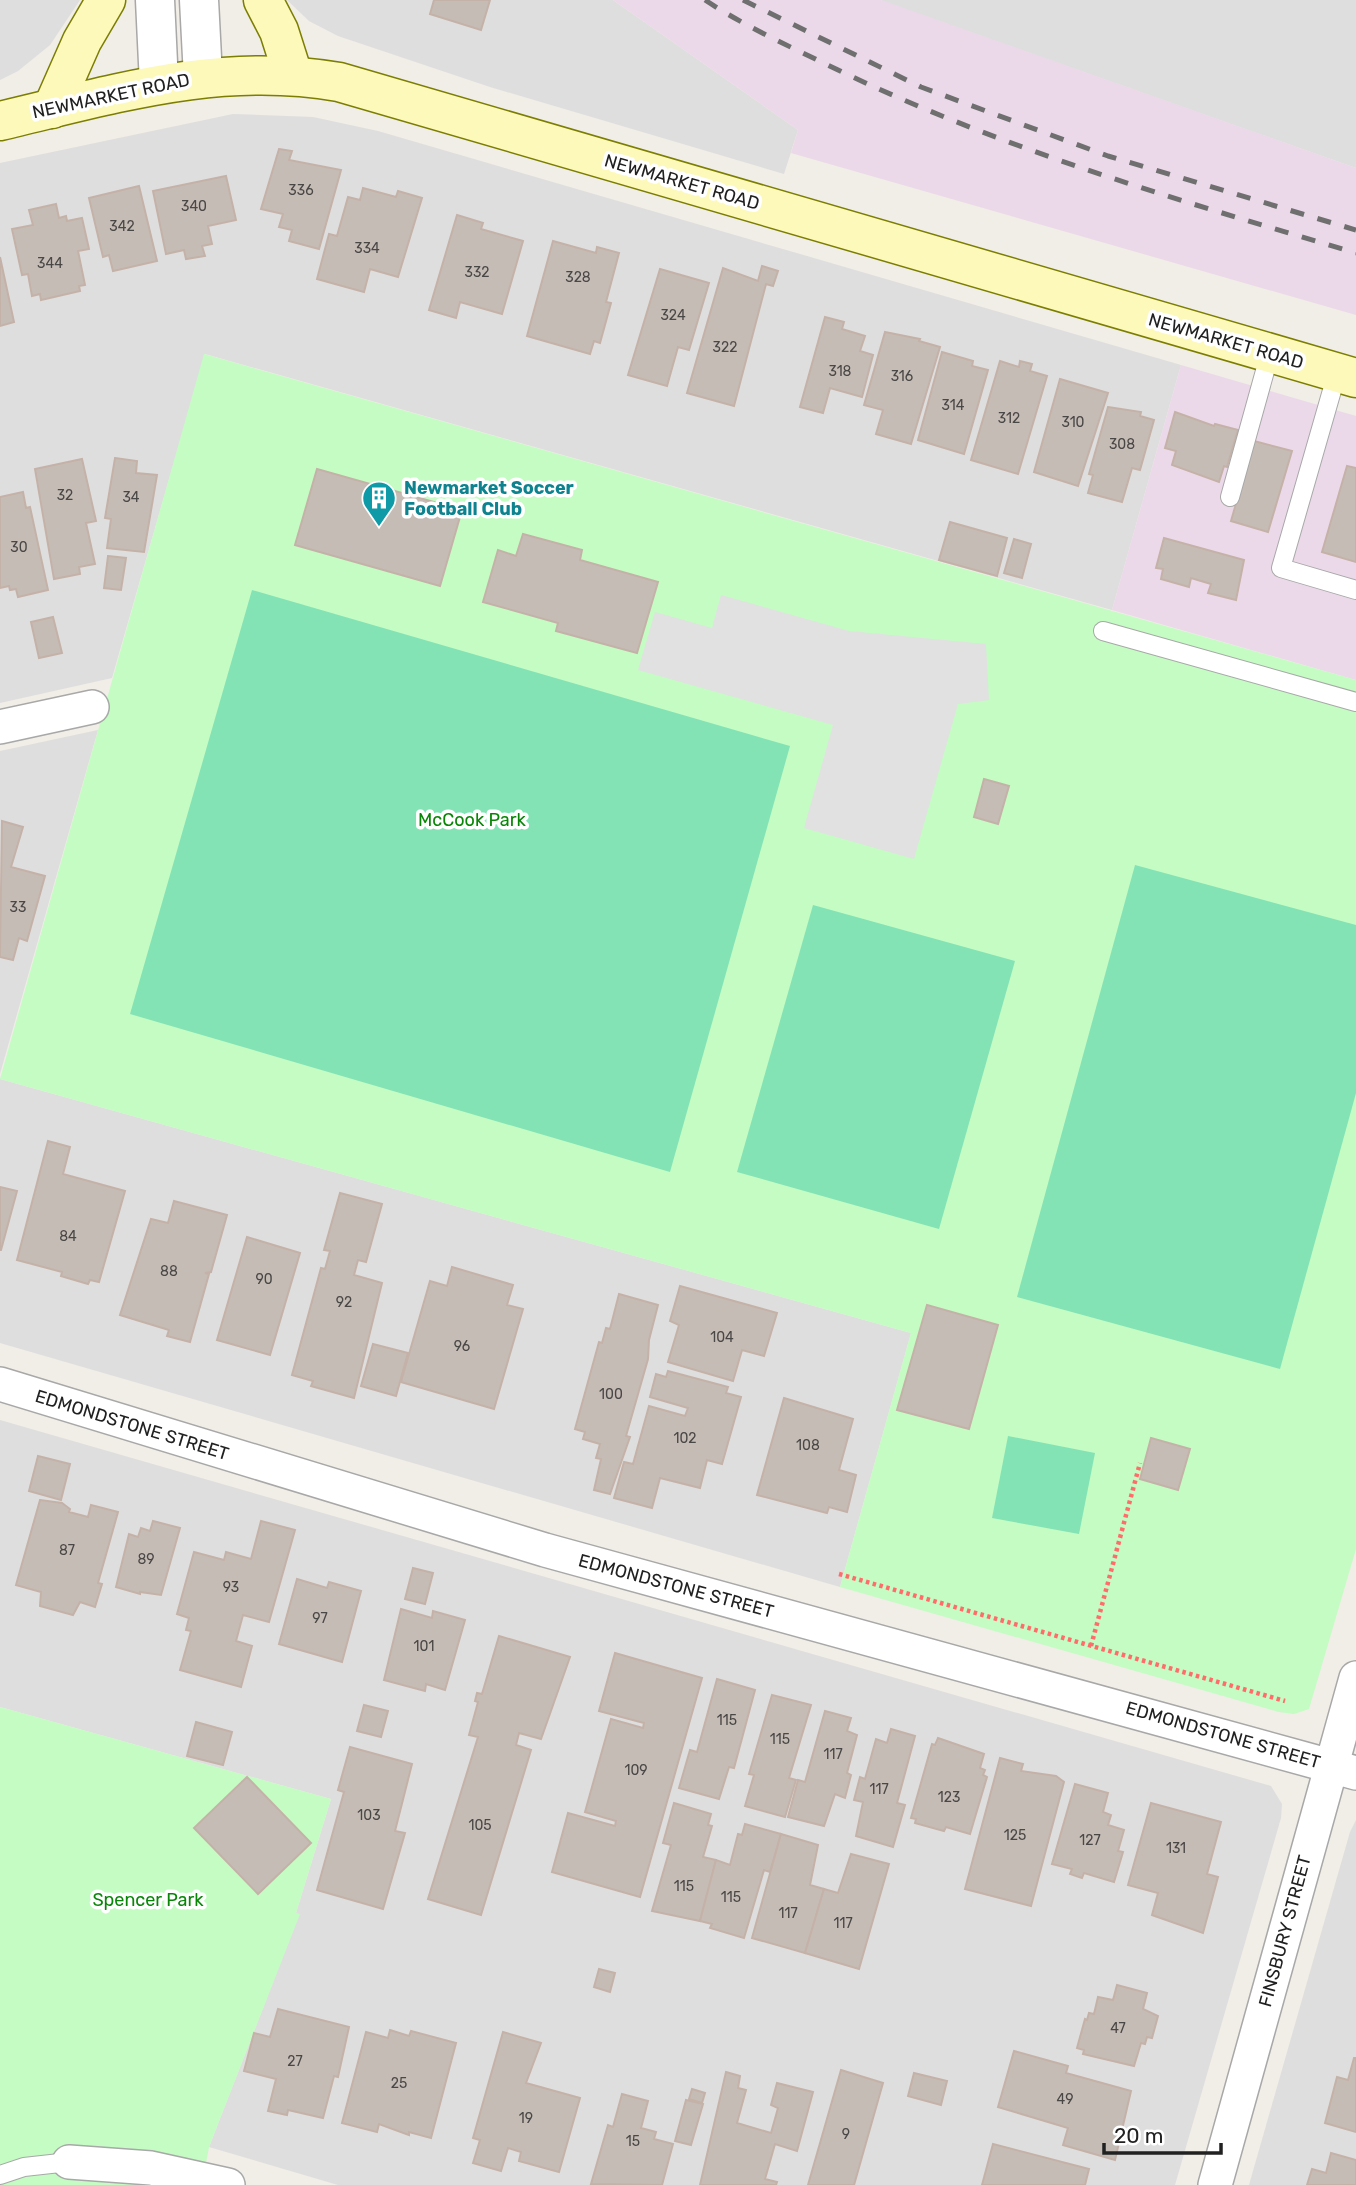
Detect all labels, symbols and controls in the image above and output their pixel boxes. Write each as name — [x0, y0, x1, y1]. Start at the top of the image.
street label: NEWMARKET ROAD — [30, 69, 192, 123]
street label: NEWMARKET ROAD — [602, 149, 762, 215]
house number: 336 — [288, 182, 314, 199]
house number: 340 — [181, 198, 207, 215]
house number: 342 — [109, 218, 135, 235]
house number: 334 — [354, 240, 380, 257]
house number: 344 — [37, 255, 63, 272]
house number: 332 — [464, 264, 490, 281]
house number: 328 — [565, 269, 591, 286]
house number: 324 — [660, 307, 686, 324]
street label: NEWMARKET ROAD — [1146, 308, 1306, 374]
house number: 322 — [713, 339, 737, 356]
house number: 318 — [828, 363, 852, 380]
house number: 316 — [891, 368, 913, 385]
house number: 314 — [942, 397, 965, 414]
house number: 312 — [998, 410, 1020, 427]
house number: 310 — [1061, 414, 1085, 431]
house number: 308 — [1109, 436, 1135, 453]
place label: Newmarket Soccer Football Club — [404, 477, 574, 520]
building icon: Newmarket Soccer Football Club — [360, 479, 398, 528]
house number: 32 — [57, 487, 73, 504]
house number: 34 — [122, 489, 140, 506]
house number: 30 — [10, 539, 28, 556]
park label: McCook Park — [418, 809, 527, 831]
house number: 33 — [10, 899, 26, 916]
house number: 84 — [59, 1228, 77, 1245]
house number: 88 — [160, 1263, 178, 1280]
house number: 90 — [255, 1271, 273, 1288]
house number: 92 — [336, 1294, 352, 1311]
house number: 104 — [710, 1329, 734, 1346]
house number: 96 — [454, 1338, 470, 1355]
street label: EDMONDSTONE STREET — [32, 1385, 232, 1465]
house number: 100 — [599, 1386, 623, 1403]
house number: 102 — [673, 1430, 697, 1447]
house number: 108 — [796, 1437, 820, 1454]
house number: 87 — [59, 1542, 75, 1559]
street label: EDMONDSTONE STREET — [576, 1549, 776, 1623]
house number: 89 — [137, 1551, 155, 1568]
house number: 93 — [223, 1579, 239, 1596]
house number: 97 — [312, 1610, 328, 1627]
house number: 101 — [414, 1638, 434, 1655]
street label: EDMONDSTONE STREET — [1123, 1697, 1323, 1773]
house number: 115 — [717, 1712, 737, 1729]
house number: 115 — [770, 1731, 790, 1748]
house number: 117 — [823, 1746, 843, 1763]
house number: 109 — [624, 1762, 648, 1779]
house number: 117 — [869, 1781, 889, 1798]
house number: 123 — [938, 1789, 960, 1806]
house number: 103 — [357, 1807, 381, 1824]
house number: 105 — [468, 1817, 492, 1834]
house number: 125 — [1004, 1827, 1026, 1844]
house number: 127 — [1079, 1832, 1101, 1849]
house number: 131 — [1166, 1840, 1186, 1857]
street label: FINSBURY STREET — [1254, 1853, 1316, 2009]
house number: 115 — [674, 1878, 694, 1895]
park label: Spencer Park — [92, 1889, 204, 1911]
house number: 115 — [721, 1889, 741, 1906]
house number: 117 — [778, 1905, 798, 1922]
house number: 117 — [833, 1915, 853, 1932]
house number: 47 — [1110, 2020, 1126, 2037]
house number: 27 — [287, 2053, 303, 2070]
house number: 25 — [391, 2075, 407, 2092]
house number: 49 — [1057, 2091, 1073, 2108]
house number: 19 — [519, 2110, 533, 2127]
scale bar — [1104, 2112, 1221, 2156]
text: 20 m — [1114, 2123, 1163, 2148]
house number: 9 — [842, 2126, 850, 2143]
house number: 15 — [626, 2133, 640, 2150]

